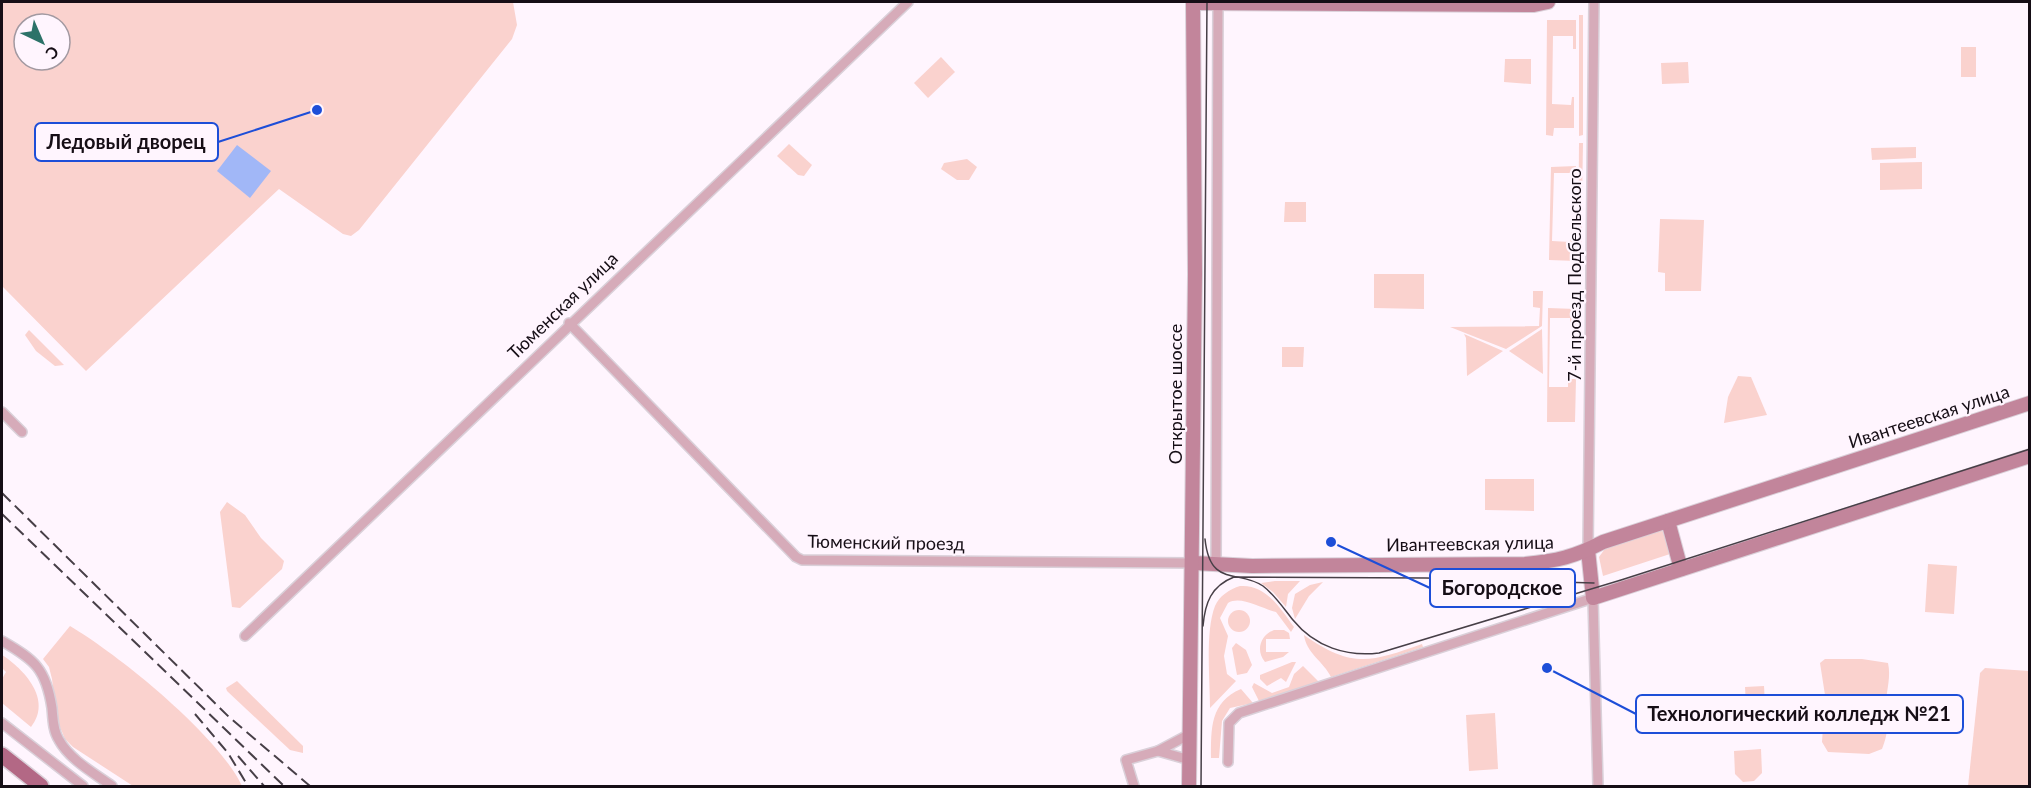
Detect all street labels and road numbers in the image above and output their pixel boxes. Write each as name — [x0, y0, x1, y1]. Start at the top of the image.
street label: 7-й проезд Подбельского — [1563, 168, 1585, 382]
street label: Тюменская улица — [503, 247, 622, 363]
street label: Открытое шоссе — [1164, 324, 1186, 464]
street label: Ивантеевская улица — [1845, 380, 2012, 452]
street label: Тюменский проезд — [807, 530, 965, 554]
street label: Ивантеевская улица — [1386, 531, 1554, 555]

